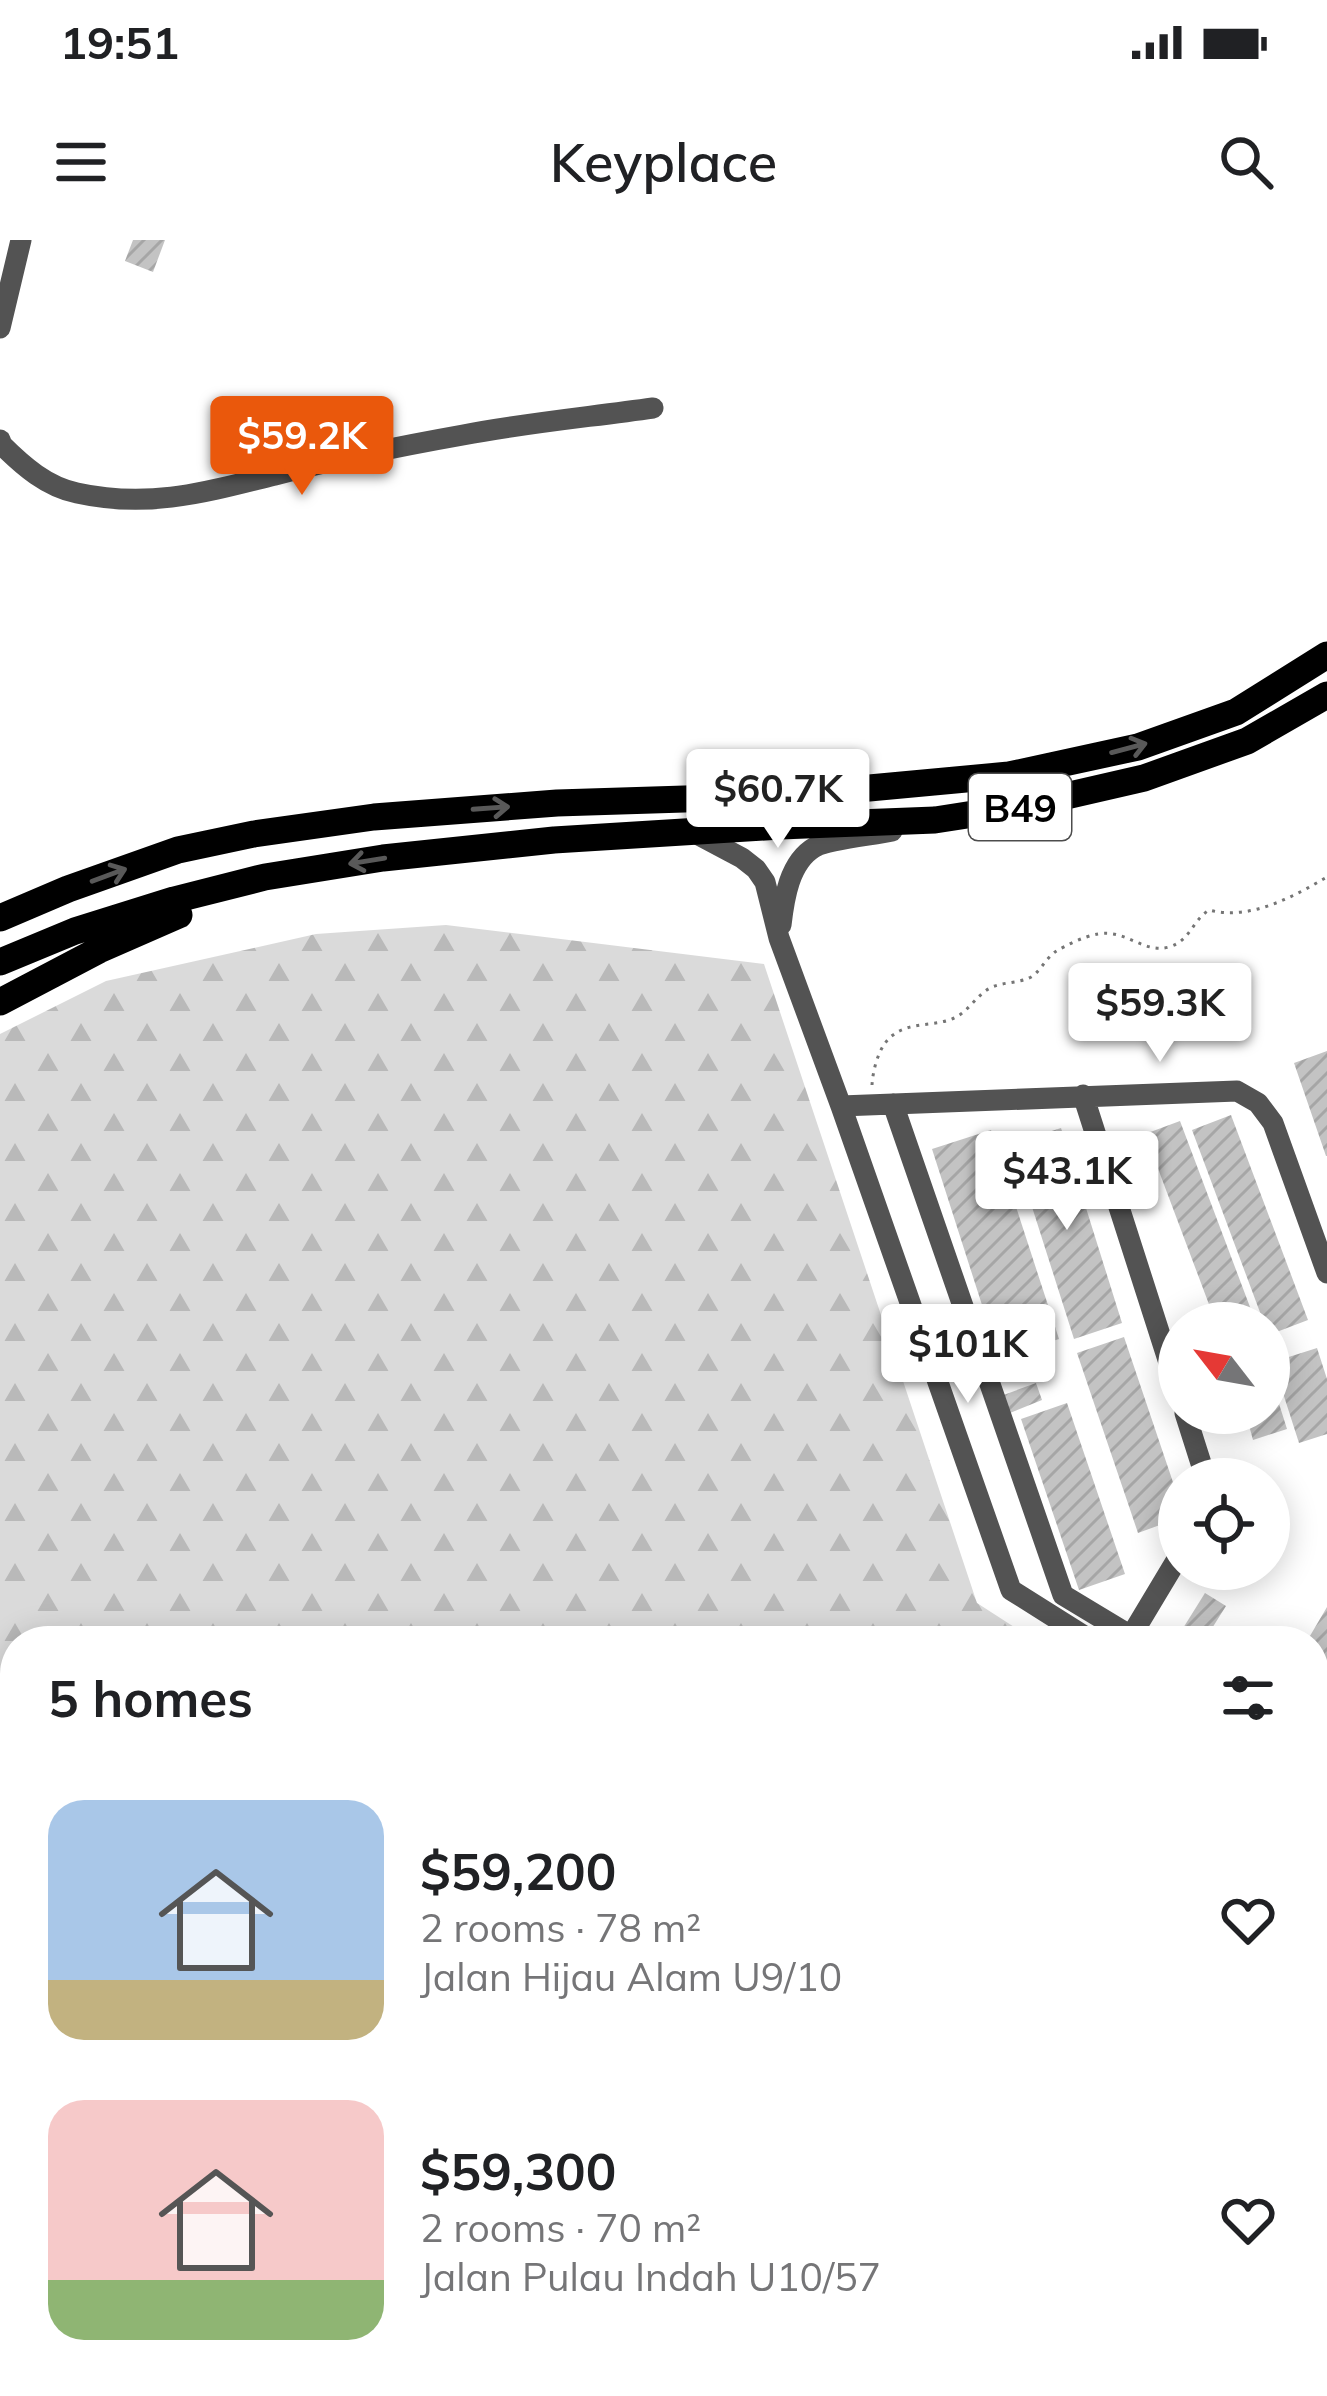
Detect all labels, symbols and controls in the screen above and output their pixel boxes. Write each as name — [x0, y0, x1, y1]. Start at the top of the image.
text: 19:51 — [60, 14, 179, 70]
text: Keyplace — [550, 128, 777, 196]
icon: menu — [48, 129, 114, 195]
icon: search — [1213, 129, 1279, 195]
pin: $59.2K — [204, 396, 400, 498]
text: $59.2K — [237, 410, 367, 459]
one-way arrow — [1109, 736, 1147, 758]
pin: $60.7K — [680, 749, 876, 851]
text: $60.7K — [713, 763, 843, 812]
road number: B49 — [969, 774, 1071, 840]
one-way arrow — [471, 796, 510, 819]
one-way arrow — [348, 850, 387, 873]
one-way arrow — [89, 863, 126, 884]
pin: $59.3K — [1062, 963, 1258, 1065]
text: $59.3K — [1095, 977, 1225, 1026]
pin: $43.1K — [969, 1131, 1165, 1233]
text: $43.1K — [1002, 1145, 1132, 1194]
north arrow — [1158, 1302, 1290, 1434]
map controls — [1158, 1302, 1290, 1590]
pin: $101K — [884, 1304, 1052, 1406]
text: $101K — [908, 1318, 1028, 1367]
button: locate — [1158, 1458, 1290, 1590]
icon: filters — [1215, 1665, 1281, 1731]
text: 5 homes — [48, 1666, 253, 1730]
text: $59,200 — [420, 1839, 616, 1903]
icon: home — [144, 1848, 288, 1992]
icon: heart — [1215, 1887, 1281, 1953]
text: 2 rooms · 78 m² — [420, 1903, 701, 1952]
text: Jalan Hijau Alam U9/10 — [420, 1952, 842, 2001]
text: $59,300 — [420, 2139, 616, 2203]
icon: home — [144, 2148, 288, 2292]
icon: heart — [1215, 2187, 1281, 2253]
text: 2 rooms · 70 m² — [420, 2203, 701, 2252]
text: Jalan Pulau Indah U10/57 — [420, 2252, 881, 2301]

